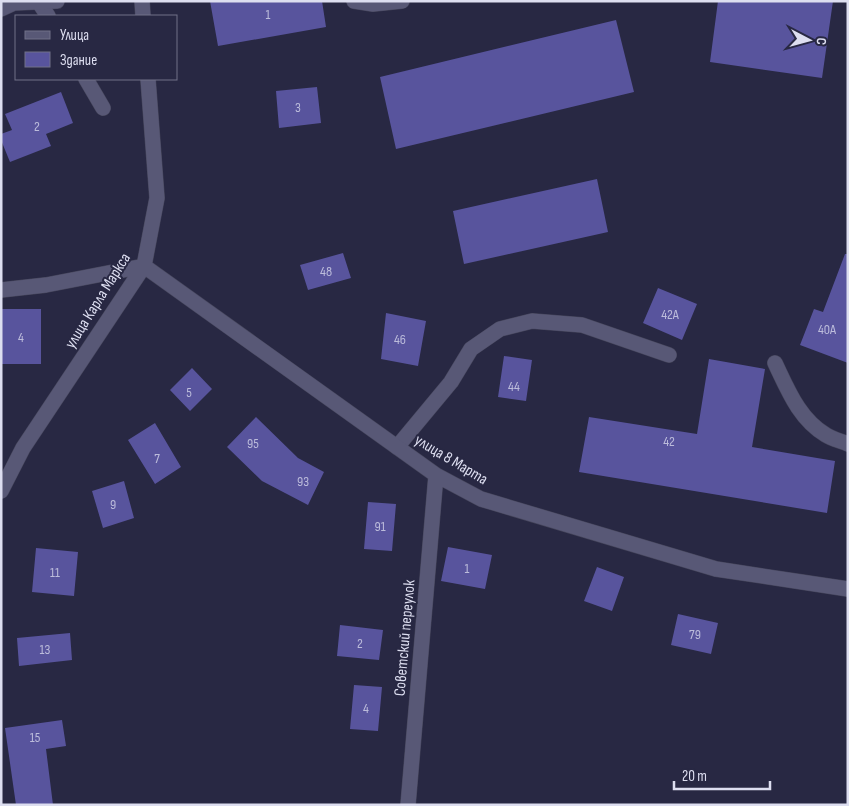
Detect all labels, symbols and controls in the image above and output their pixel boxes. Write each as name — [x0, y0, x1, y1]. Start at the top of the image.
house number: 1 — [266, 6, 271, 23]
legend — [15, 15, 178, 80]
north arrow — [784, 15, 834, 65]
text: Улица — [60, 26, 89, 45]
text: С — [813, 37, 830, 46]
text: Здание — [60, 51, 97, 70]
house number: 3 — [295, 99, 301, 116]
house number: 2 — [34, 118, 40, 135]
street label: улица Карла Маркса — [61, 250, 135, 352]
house number: 48 — [320, 263, 332, 280]
house number: 42А — [661, 306, 680, 323]
house number: 40А — [818, 321, 837, 338]
house number: 4 — [18, 329, 24, 346]
house number: 46 — [394, 331, 406, 348]
house number: 44 — [508, 378, 520, 395]
house number: 5 — [186, 384, 192, 401]
street label: улица 8 Марта — [411, 431, 491, 489]
house number: 42 — [663, 433, 675, 450]
house number: 95 — [247, 435, 259, 452]
house number: 7 — [154, 450, 160, 467]
house number: 93 — [297, 473, 309, 490]
house number: 9 — [110, 496, 116, 513]
house number: 91 — [374, 518, 386, 535]
house number: 1 — [465, 560, 470, 577]
house number: 11 — [50, 564, 60, 581]
street label: Советский переулок — [390, 578, 420, 697]
house number: 79 — [689, 626, 701, 643]
house number: 2 — [357, 635, 363, 652]
house number: 13 — [40, 641, 51, 658]
house number: 4 — [363, 700, 369, 717]
house number: 15 — [30, 729, 41, 746]
scale bar — [674, 758, 770, 790]
text: 20 m — [682, 767, 707, 786]

